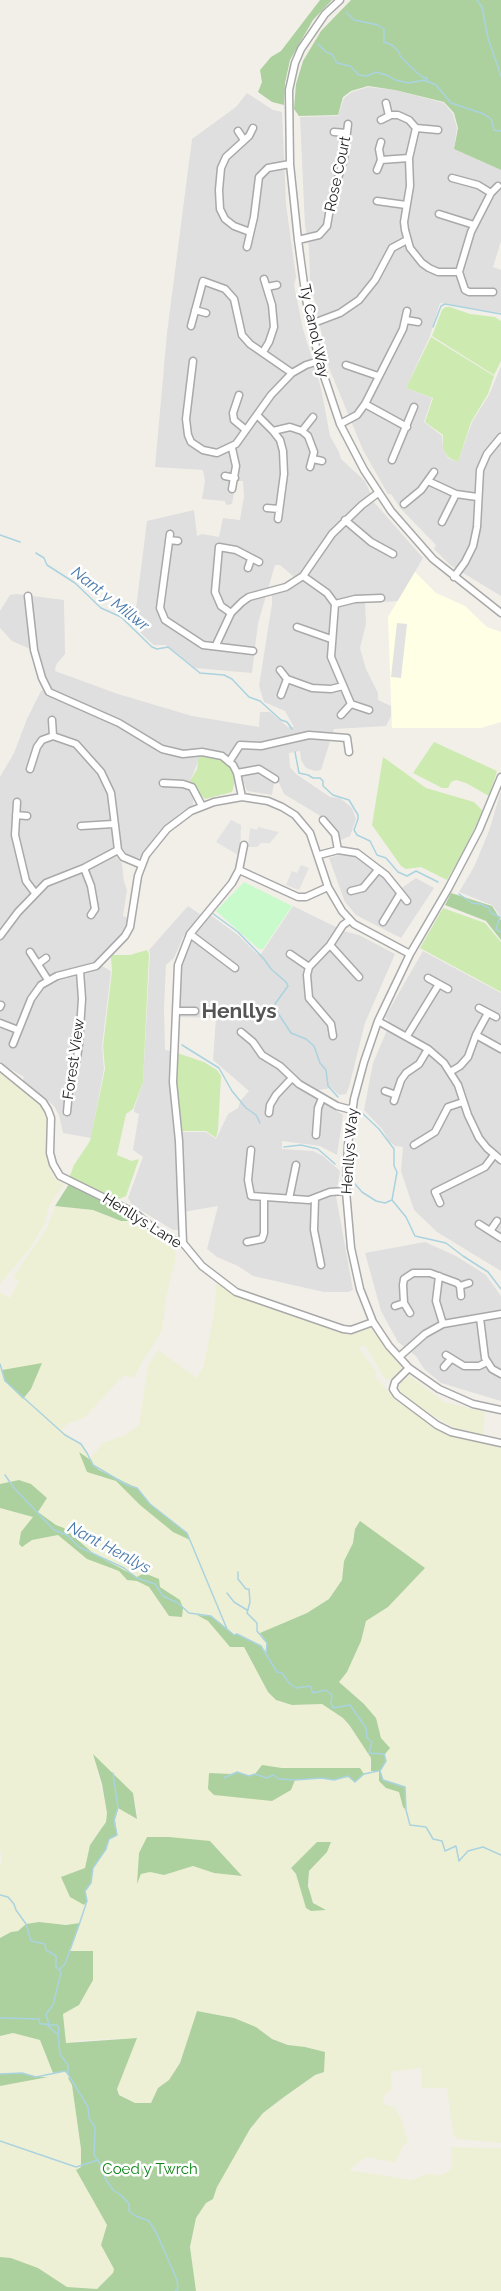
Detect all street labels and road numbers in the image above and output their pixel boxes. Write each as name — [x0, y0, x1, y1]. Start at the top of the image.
street label: Rose Court — [321, 135, 355, 213]
street label: Ty Canol Way — [295, 283, 333, 379]
street label: Forest View — [59, 1017, 89, 1101]
street label: Henllys Way — [338, 1107, 362, 1195]
street label: Henllys Lane — [99, 1190, 185, 1252]

